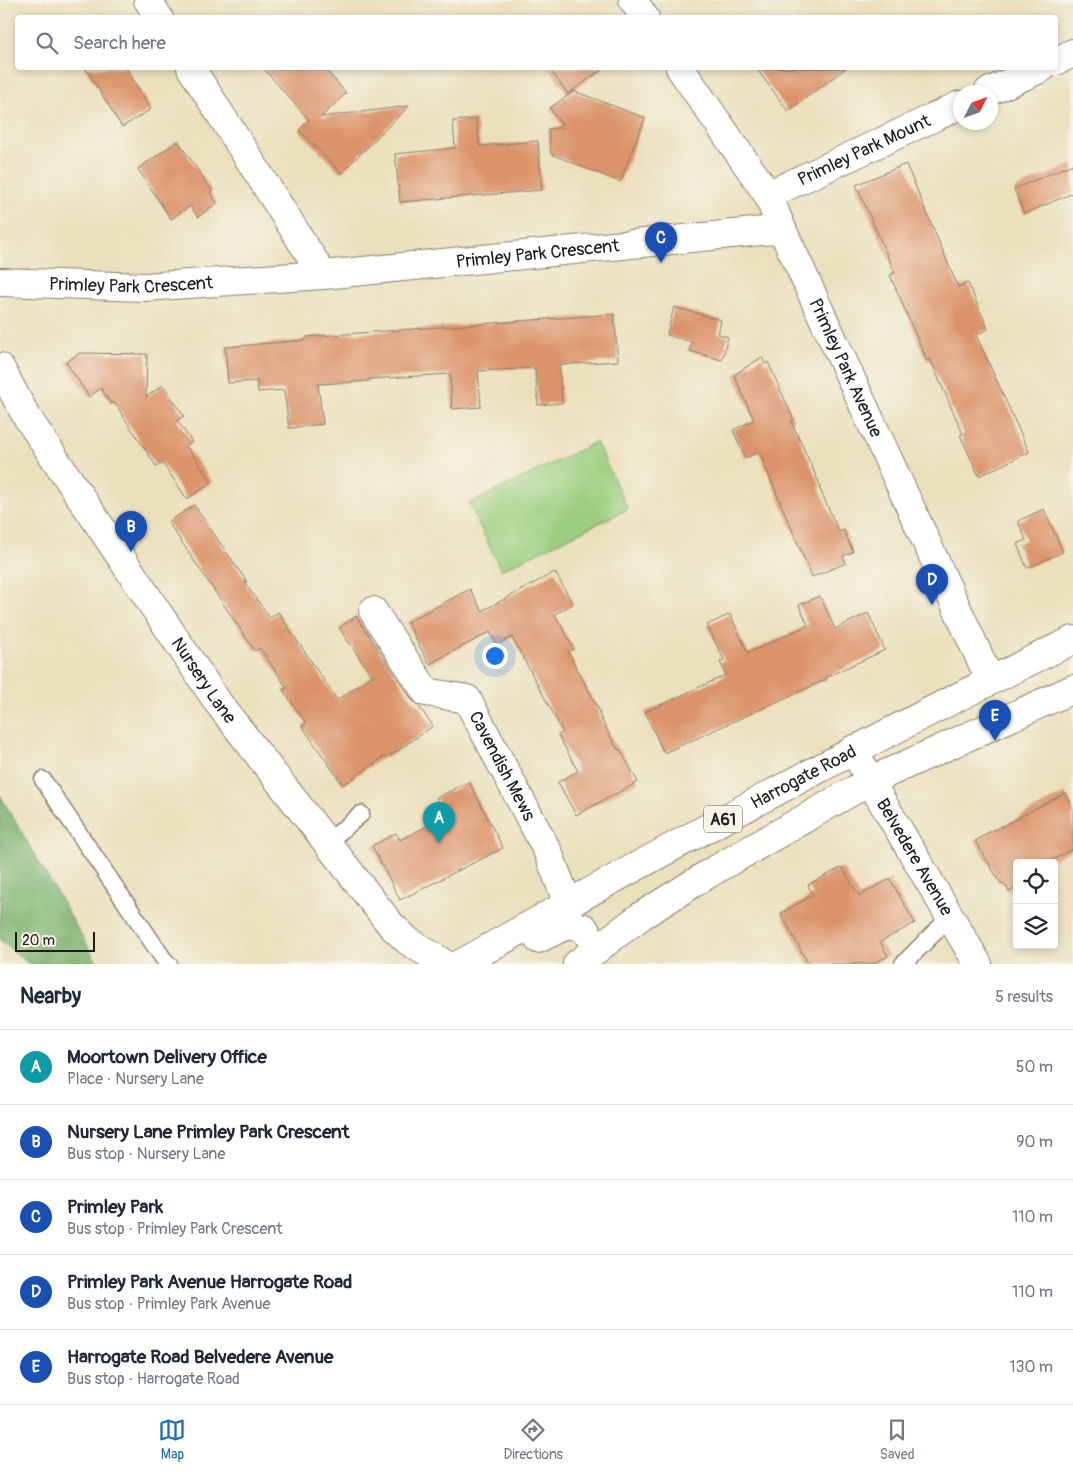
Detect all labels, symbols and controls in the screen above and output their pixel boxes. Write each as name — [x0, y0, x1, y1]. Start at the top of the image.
search box — [15, 15, 1058, 70]
icon: search — [33, 29, 61, 57]
text: Search here — [73, 31, 166, 55]
north arrow — [953, 85, 998, 130]
street label: Primley Park Mount — [794, 109, 935, 191]
pin: C — [645, 222, 677, 263]
street label: Primley Park Crescent — [455, 234, 621, 274]
street label: Primley Park Crescent — [49, 271, 214, 299]
street label: Primley Park Avenue — [804, 295, 887, 441]
pin: B — [115, 511, 147, 552]
pin: D — [916, 564, 948, 605]
street label: Nursery Lane — [166, 633, 241, 729]
your location — [482, 643, 508, 669]
pin: E — [979, 700, 1011, 741]
street label: Cavendish Mews — [464, 707, 540, 825]
street label: Harrogate Road — [747, 740, 860, 815]
street label: Belvedere Avenue — [871, 794, 958, 920]
pin: A — [423, 802, 455, 843]
road number: A61 — [704, 806, 742, 832]
map controls — [1013, 859, 1058, 949]
button: locate — [1013, 859, 1058, 904]
button: layers — [1013, 904, 1058, 949]
scale bar — [15, 929, 95, 952]
text: 20 m — [22, 932, 55, 949]
text: Nearby — [20, 983, 81, 1010]
text: 5 results — [995, 987, 1053, 1007]
text: Moortown Delivery Office — [67, 1045, 267, 1069]
text: A — [31, 1057, 41, 1077]
text: 50 m — [1016, 1057, 1053, 1077]
text: Place · Nursery Lane — [67, 1069, 204, 1089]
text: Nursery Lane Primley Park Crescent — [67, 1120, 349, 1144]
text: B — [31, 1132, 41, 1152]
text: 90 m — [1016, 1132, 1053, 1152]
text: Bus stop · Nursery Lane — [67, 1144, 225, 1164]
text: Primley Park — [67, 1195, 163, 1219]
text: C — [31, 1207, 41, 1227]
text: 110 m — [1012, 1207, 1053, 1227]
text: Bus stop · Primley Park Crescent — [67, 1219, 282, 1239]
text: Primley Park Avenue Harrogate Road — [67, 1270, 352, 1294]
text: D — [31, 1282, 41, 1302]
text: 110 m — [1012, 1282, 1053, 1302]
text: Bus stop · Primley Park Avenue — [67, 1294, 270, 1314]
text: Harrogate Road Belvedere Avenue — [67, 1345, 333, 1369]
text: E — [32, 1357, 40, 1377]
text: 130 m — [1009, 1357, 1053, 1377]
text: Bus stop · Harrogate Road — [67, 1369, 240, 1389]
tab: Map — [158, 1416, 186, 1463]
tab: Directions — [503, 1416, 563, 1463]
tab: Saved — [880, 1416, 915, 1463]

